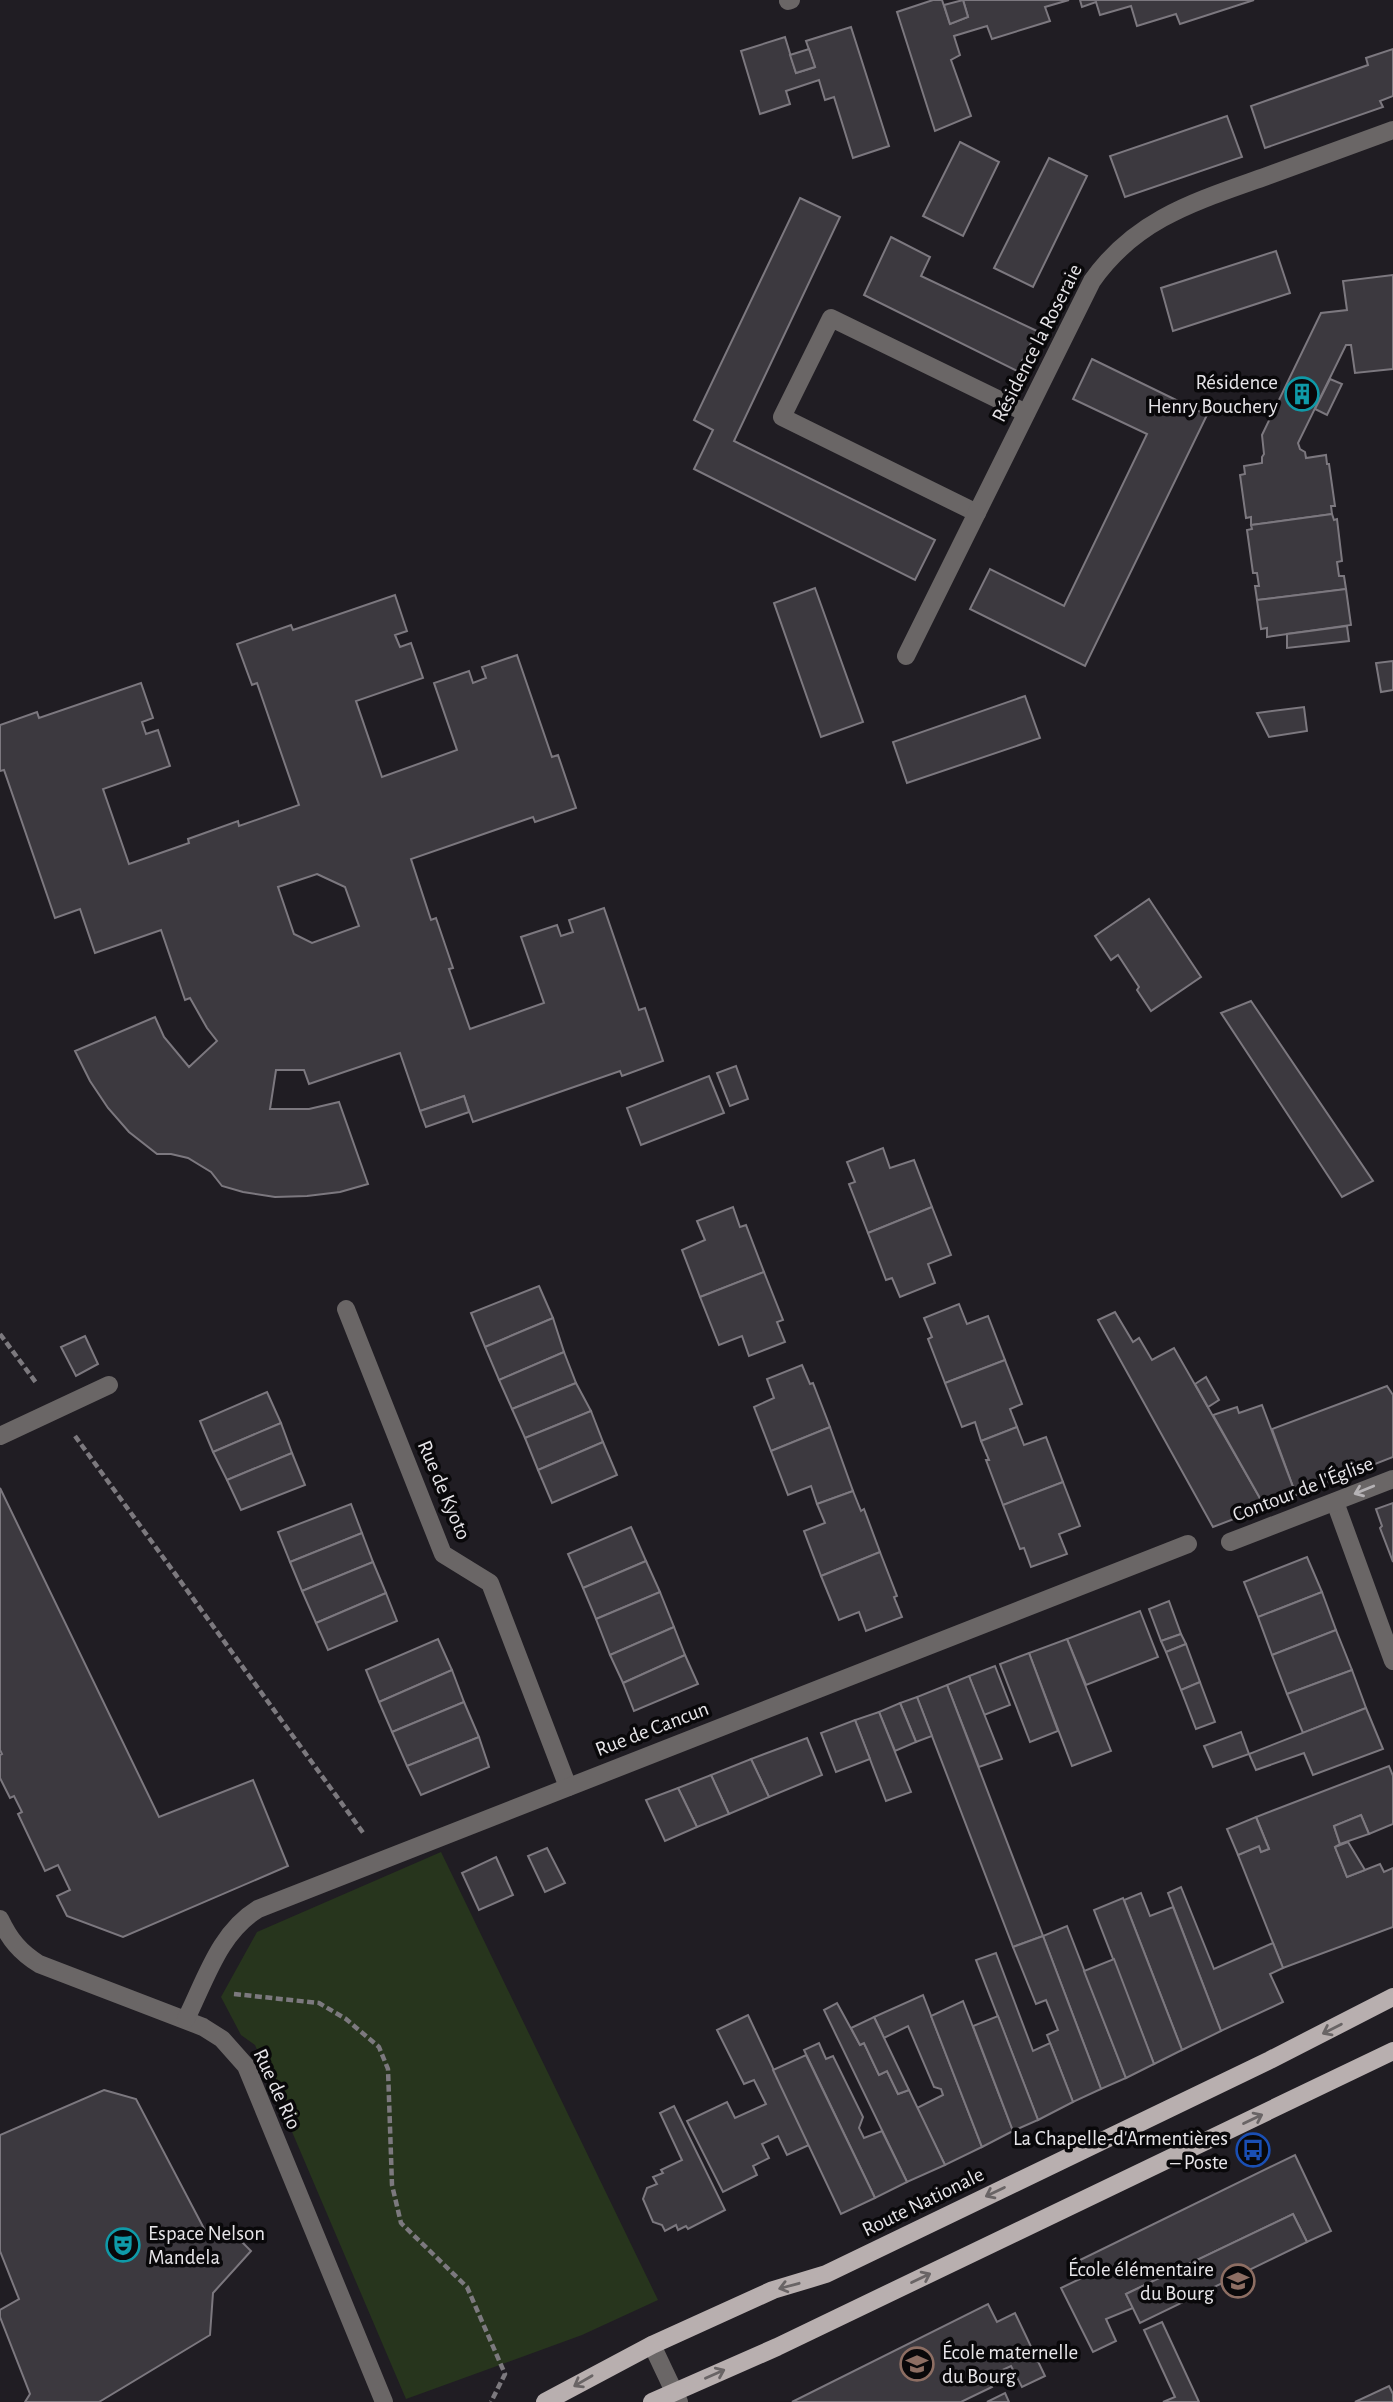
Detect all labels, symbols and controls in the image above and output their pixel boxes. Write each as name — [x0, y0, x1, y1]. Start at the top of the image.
street label: Résidence la Roseraie — [988, 261, 1086, 425]
place label: Résidence Henry Bouchery — [1148, 372, 1278, 417]
building icon: Résidence Henry Bouchery — [1283, 375, 1321, 413]
street label: Rue de Kyoto — [414, 1437, 474, 1543]
street label: Contour de l'Église — [1229, 1451, 1376, 1525]
one-way arrow — [1354, 1485, 1376, 1498]
street label: Rue de Cancun — [592, 1698, 712, 1760]
one-way arrow — [1322, 2022, 1343, 2036]
street label: Rue de Rio — [249, 2046, 305, 2132]
one-way arrow — [1242, 2112, 1263, 2125]
place label: La Chapelle-d'Armentières – Poste — [1013, 2128, 1228, 2173]
bus stop icon: La Chapelle-d'Armentières – Poste — [1234, 2131, 1272, 2169]
street label: Route Nationale — [859, 2164, 987, 2240]
one-way arrow — [985, 2186, 1007, 2199]
place label: Espace Nelson Mandela — [148, 2223, 265, 2268]
theatre icon: Espace Nelson Mandela — [104, 2226, 142, 2264]
place label: École élémentaire du Bourg — [1068, 2257, 1215, 2304]
school or university icon: École élémentaire du Bourg — [1219, 2262, 1257, 2300]
one-way arrow — [910, 2271, 931, 2284]
one-way arrow — [778, 2280, 800, 2293]
place label: École maternelle du Bourg — [942, 2340, 1078, 2387]
school or university icon: École maternelle du Bourg — [898, 2345, 936, 2383]
one-way arrow — [704, 2367, 725, 2380]
one-way arrow — [573, 2375, 593, 2389]

